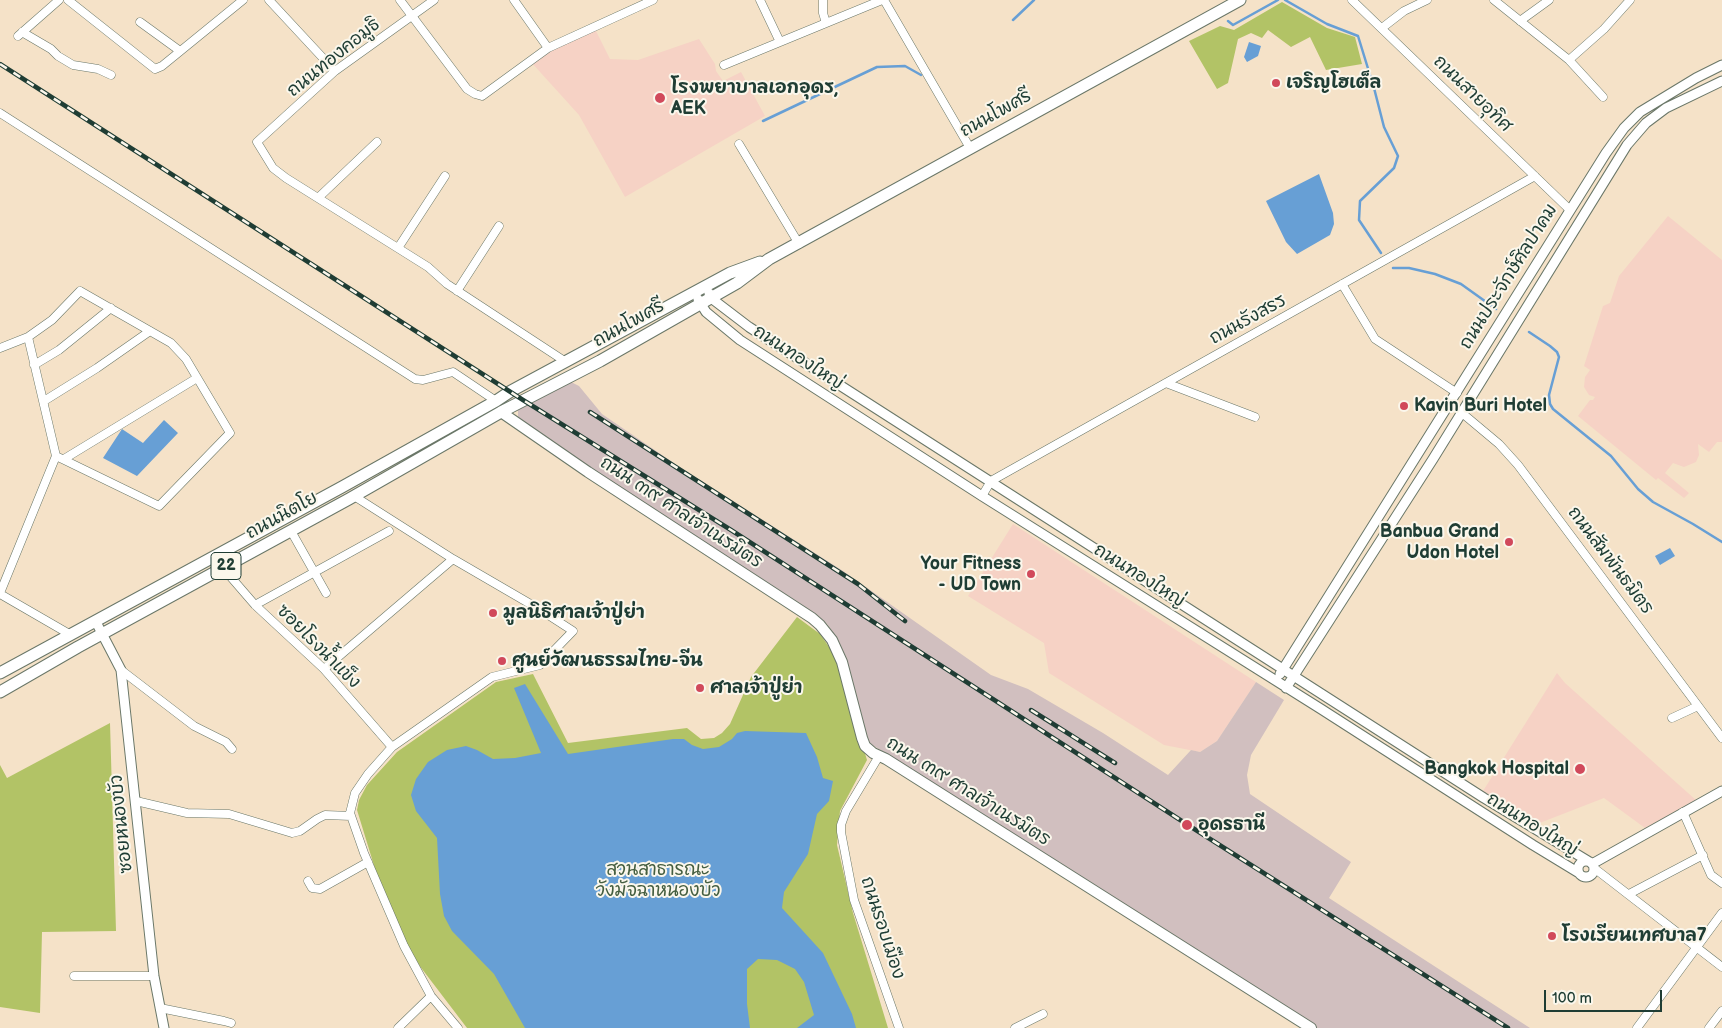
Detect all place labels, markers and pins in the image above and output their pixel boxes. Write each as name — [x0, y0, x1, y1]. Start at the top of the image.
place label: เจริญโฮเต็ล — [1286, 72, 1381, 94]
place label: โรงพยาบาลเอกอุดร, AEK — [671, 77, 838, 120]
marker: เจริญโฮเต็ล — [1270, 77, 1282, 89]
marker: โรงพยาบาลเอกอุดร, AEK — [653, 91, 667, 105]
place label: Kavin Buri Hotel — [1414, 395, 1547, 417]
marker: Kavin Buri Hotel — [1398, 400, 1410, 412]
place label: Banbua Grand Udon Hotel — [1380, 521, 1499, 564]
marker: Banbua Grand Udon Hotel — [1503, 536, 1515, 548]
place label: Your Fitness - UD Town — [920, 553, 1021, 596]
marker: Your Fitness - UD Town — [1025, 568, 1037, 580]
place label: มูลนิธิศาลเจ้าปู่ย่า — [503, 602, 645, 624]
marker: มูลนิธิศาลเจ้าปู่ย่า — [487, 607, 499, 619]
place label: ศูนย์วัฒนธรรมไทย-จีน — [512, 650, 703, 672]
marker: ศูนย์วัฒนธรรมไทย-จีน — [496, 655, 508, 667]
place label: ศาลเจ้าปู่ย่า — [710, 677, 802, 699]
marker: ศาลเจ้าปู่ย่า — [694, 682, 706, 694]
place label: Bangkok Hospital — [1424, 758, 1569, 780]
marker: Bangkok Hospital — [1573, 762, 1587, 776]
place label: อุดรธานี — [1198, 814, 1265, 836]
marker: อุดรธานี — [1180, 818, 1194, 832]
place label: โรงเรียนเทศบาล7 — [1562, 925, 1707, 947]
marker: โรงเรียนเทศบาล7 — [1546, 930, 1558, 942]

